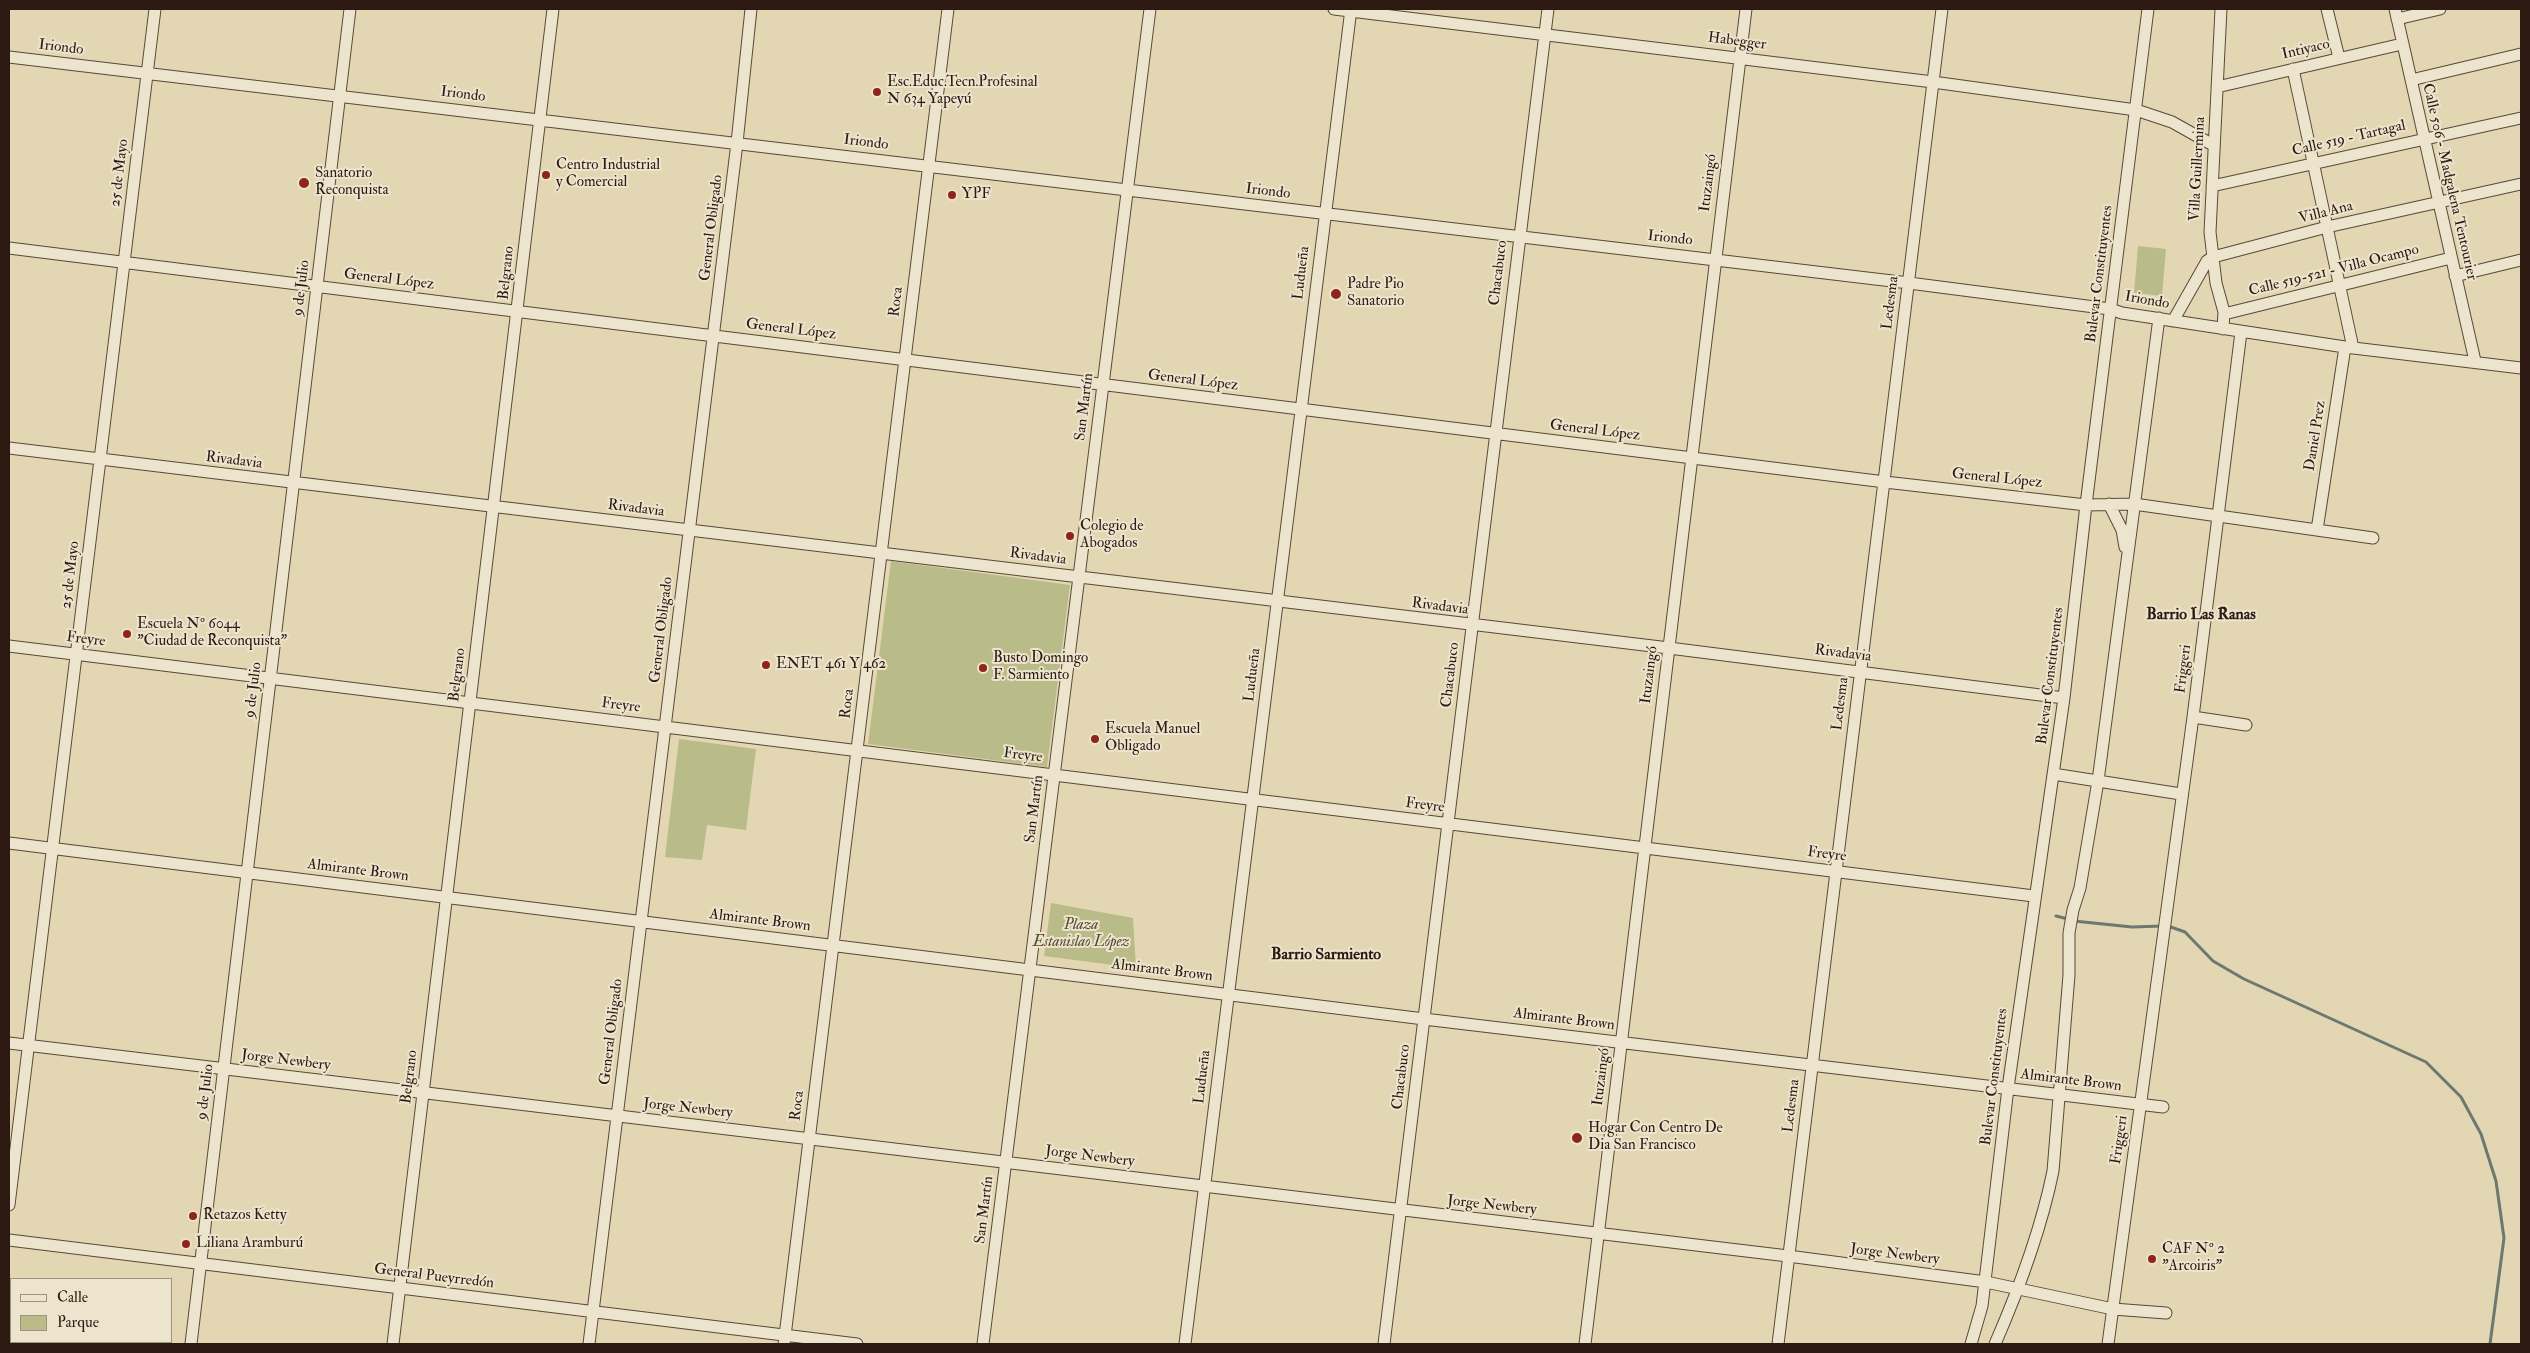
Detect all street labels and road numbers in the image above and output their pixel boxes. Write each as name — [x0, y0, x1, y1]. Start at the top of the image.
street label: Habegger — [1707, 29, 1767, 55]
street label: Iriondo — [38, 36, 84, 60]
street label: Intiyaco — [2280, 36, 2332, 64]
street label: Calle 506 - Madgalena Tentourier — [2418, 82, 2480, 282]
street label: Iriondo — [440, 83, 486, 107]
street label: Villa Guillermina — [2186, 116, 2210, 222]
street label: Calle 519 - Tartagal — [2290, 117, 2408, 161]
street label: Iriondo — [843, 131, 889, 155]
street label: 25 de Mayo — [107, 138, 133, 208]
street label: Ituzaingó — [1697, 153, 1721, 213]
street label: General Obligado — [697, 174, 727, 282]
street label: Iriondo — [1245, 180, 1291, 204]
street label: Villa Ana — [2297, 198, 2355, 228]
street label: Bulevar Constituyentes — [2083, 204, 2117, 344]
street label: Iriondo — [1647, 228, 1693, 250]
street label: Chacabuco — [1486, 239, 1512, 307]
street label: Calle 519-521 - Villa Ocampo — [2247, 241, 2421, 301]
street label: Belgrano — [495, 245, 519, 301]
street label: Ludueña — [1290, 245, 1314, 301]
street label: 9 de Julio — [290, 259, 314, 317]
street label: General López — [343, 266, 435, 294]
street label: Ledesma — [1879, 275, 1903, 331]
street label: Roca — [886, 286, 908, 318]
street label: Iriondo — [2123, 288, 2171, 314]
street label: General López — [745, 316, 837, 344]
street label: General López — [1147, 367, 1239, 395]
street label: San Martín — [1072, 372, 1098, 442]
street label: Daniel Prez — [2302, 400, 2330, 472]
street label: General López — [1549, 417, 1641, 445]
street label: Rivadavia — [205, 449, 263, 473]
street label: General López — [1951, 465, 2043, 493]
street label: Rivadavia — [607, 497, 665, 521]
street label: 25 de Mayo — [58, 540, 84, 610]
street label: Rivadavia — [1009, 545, 1067, 569]
street label: General Obligado — [647, 576, 677, 684]
street label: Rivadavia — [1411, 595, 1469, 619]
street label: Bulevar Constituyentes — [2034, 606, 2068, 746]
street label: Freyre — [65, 629, 107, 651]
street label: Chacabuco — [1438, 641, 1464, 709]
street label: Rivadavia — [1814, 642, 1872, 666]
street label: Friggeri — [2172, 643, 2196, 695]
street label: Ituzaingó — [1638, 645, 1662, 705]
street label: Belgrano — [446, 647, 470, 703]
street label: Ludueña — [1241, 647, 1265, 703]
street label: 9 de Julio — [242, 661, 266, 719]
street label: Ledesma — [1829, 676, 1853, 732]
street label: Roca — [837, 688, 859, 720]
street label: Freyre — [600, 695, 642, 717]
street label: Freyre — [1002, 745, 1044, 767]
street label: San Martín — [1022, 774, 1048, 844]
street label: Freyre — [1404, 795, 1446, 817]
street label: Freyre — [1806, 844, 1848, 866]
street label: Almirante Brown — [306, 856, 410, 886]
street label: Almirante Brown — [708, 906, 812, 936]
street label: Almirante Brown — [1110, 956, 1214, 986]
street label: General Obligado — [597, 978, 627, 1086]
street label: Almirante Brown — [1512, 1005, 1616, 1035]
street label: Bulevar Constituyentes — [1978, 1007, 2012, 1147]
street label: Chacabuco — [1389, 1043, 1415, 1111]
street label: Jorge Newbery — [240, 1047, 332, 1075]
street label: Ituzaingó — [1590, 1047, 1614, 1107]
street label: Belgrano — [398, 1049, 422, 1105]
street label: Ludueña — [1191, 1049, 1215, 1105]
street label: 9 de Julio — [194, 1063, 218, 1121]
street label: Almirante Brown — [2019, 1066, 2123, 1096]
street label: Ledesma — [1780, 1078, 1804, 1134]
street label: Roca — [787, 1090, 809, 1122]
street label: Jorge Newbery — [642, 1095, 734, 1123]
street label: Friggeri — [2108, 1114, 2132, 1166]
street label: Jorge Newbery — [1044, 1143, 1136, 1171]
street label: San Martín — [972, 1175, 998, 1245]
street label: Jorge Newbery — [1446, 1192, 1538, 1220]
street label: Jorge Newbery — [1849, 1241, 1941, 1269]
street label: General Pueyrredón — [373, 1261, 495, 1293]

